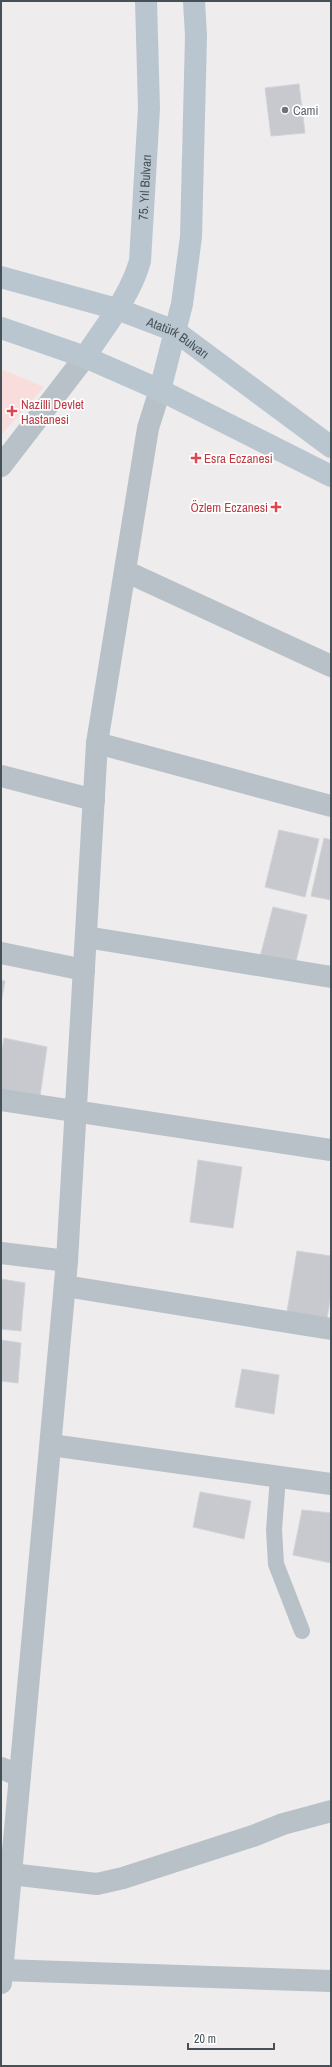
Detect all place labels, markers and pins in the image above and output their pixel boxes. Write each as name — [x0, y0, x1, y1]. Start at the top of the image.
place label: Cami — [293, 102, 319, 119]
marker: Cami — [280, 105, 290, 115]
place label: Nazilli Devlet Hastanesi — [21, 396, 84, 428]
marker: Nazilli Devlet Hastanesi — [6, 405, 18, 417]
place label: Esra Eczanesi — [204, 450, 273, 467]
marker: Esra Eczanesi — [191, 453, 201, 463]
place label: Özlem Eczanesi — [190, 499, 268, 516]
marker: Özlem Eczanesi — [271, 502, 281, 512]

